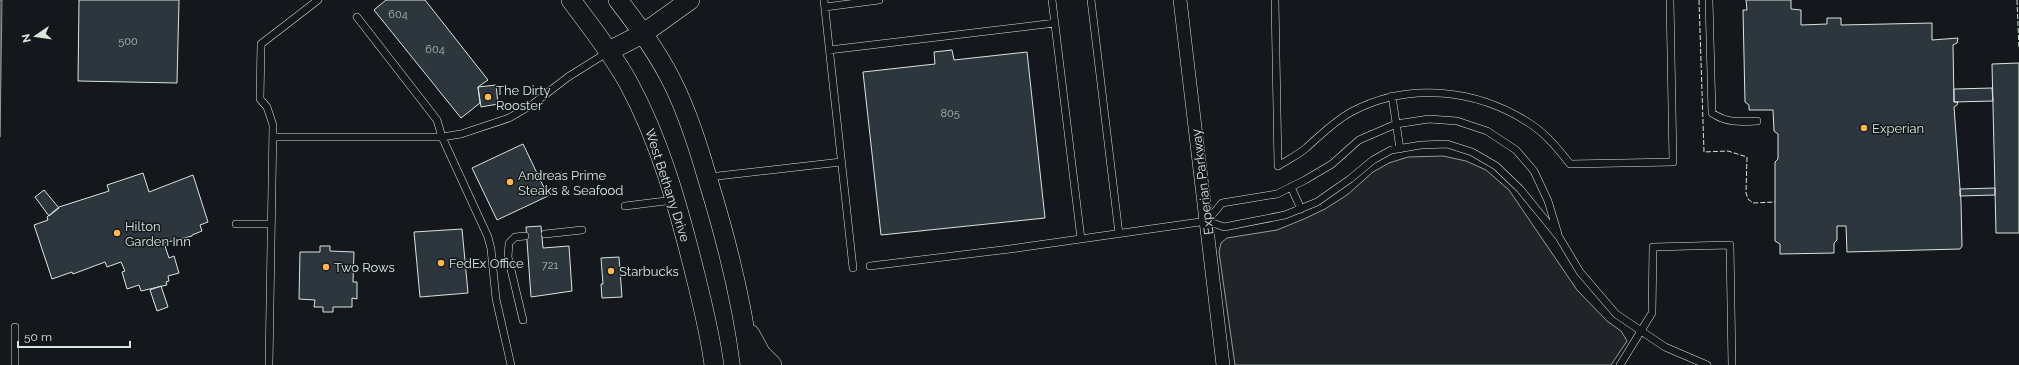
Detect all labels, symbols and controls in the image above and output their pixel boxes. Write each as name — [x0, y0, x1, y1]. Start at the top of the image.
house number: 604 — [388, 8, 408, 21]
north arrow — [16, 16, 56, 56]
text: N — [19, 33, 34, 44]
house number: 500 — [118, 35, 138, 48]
house number: 604 — [425, 43, 445, 56]
place label: The Dirty Rooster — [496, 83, 551, 113]
marker: The Dirty Rooster — [483, 92, 493, 102]
house number: 805 — [940, 107, 960, 120]
place label: Experian — [1872, 121, 1924, 136]
marker: Experian — [1859, 123, 1869, 133]
street label: West Bethany Drive — [642, 127, 693, 244]
street label: Experian Parkway — [1189, 128, 1216, 236]
place label: Andreas Prime Steaks & Seafood — [518, 168, 623, 198]
marker: Andreas Prime Steaks & Seafood — [505, 177, 515, 187]
place label: Hilton Garden Inn — [125, 219, 191, 249]
marker: Hilton Garden Inn — [112, 228, 122, 238]
place label: FedEx Office — [449, 256, 524, 271]
marker: FedEx Office — [436, 258, 446, 268]
house number: 721 — [542, 259, 558, 272]
place label: Two Rows — [334, 260, 395, 275]
marker: Two Rows — [321, 262, 331, 272]
place label: Starbucks — [619, 264, 679, 279]
marker: Starbucks — [606, 266, 616, 276]
scale bar — [18, 323, 130, 349]
text: 50 m — [24, 330, 52, 344]

